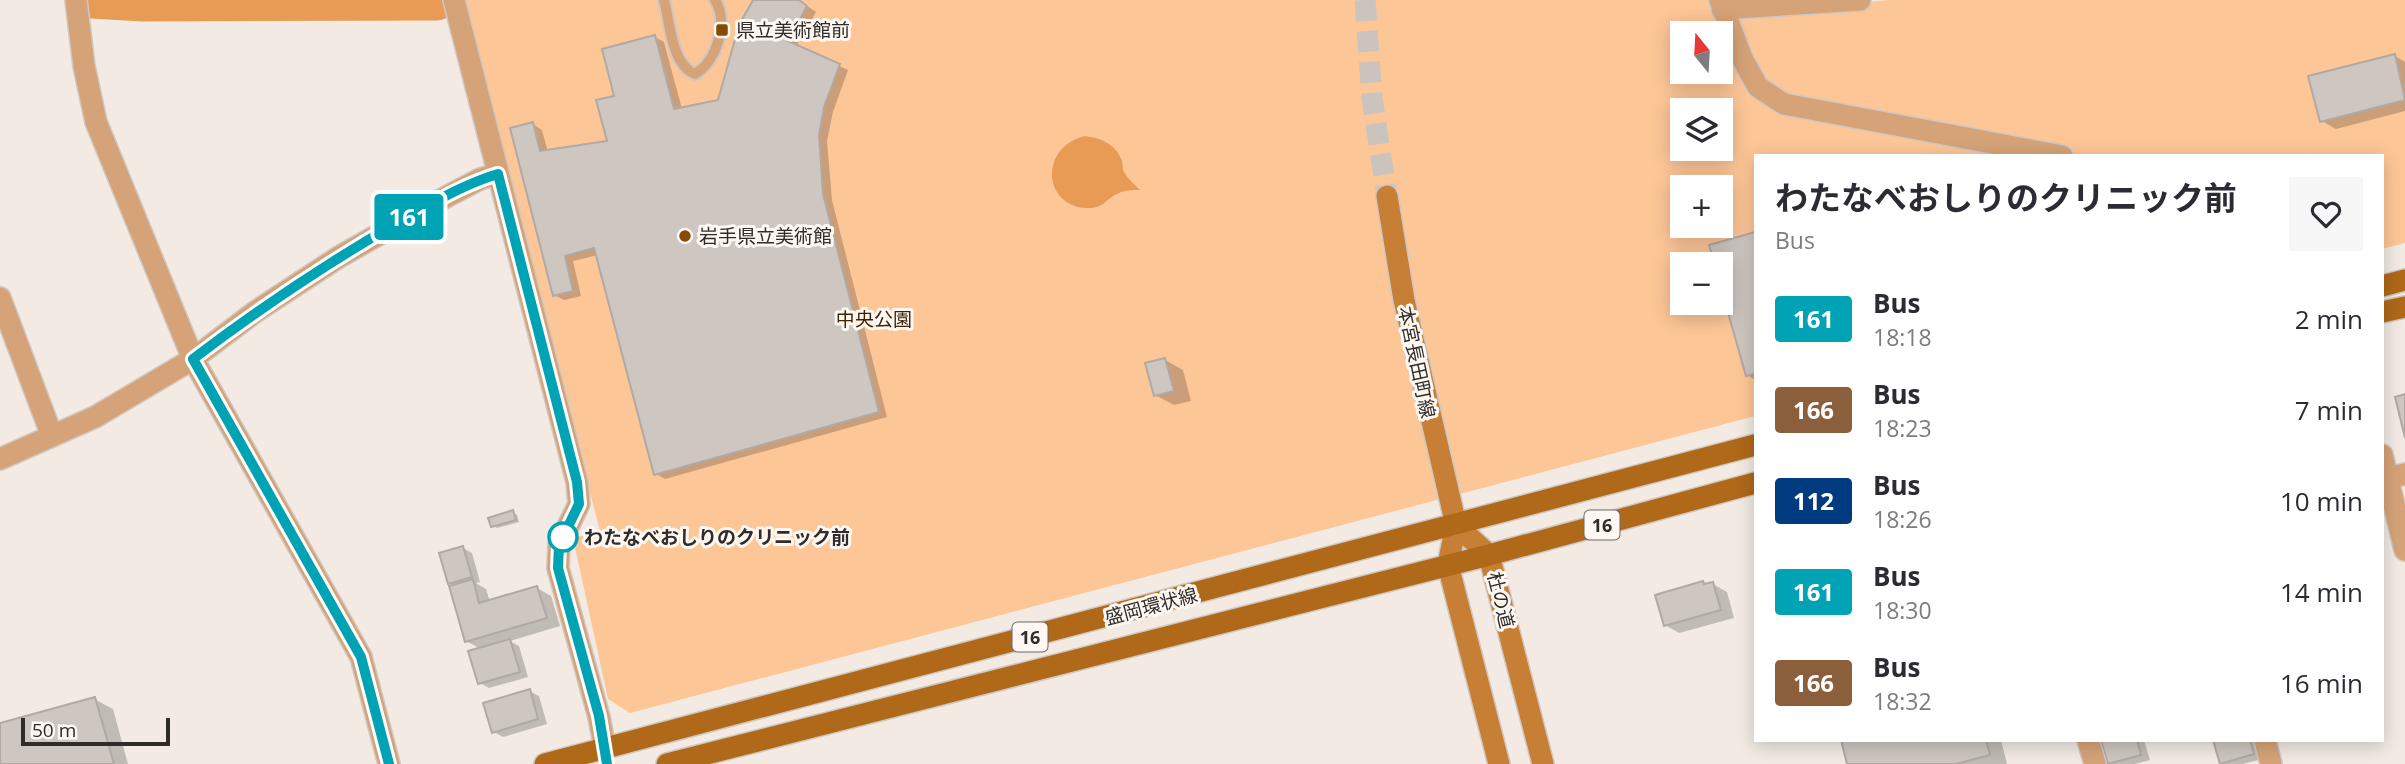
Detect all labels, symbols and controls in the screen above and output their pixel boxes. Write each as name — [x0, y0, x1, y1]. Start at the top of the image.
place label: 県立美術館前 — [736, 17, 850, 43]
north arrow — [1670, 21, 1732, 84]
map controls — [1670, 21, 1733, 315]
marker: 県立美術館前 — [714, 22, 730, 38]
button: layers — [1670, 98, 1733, 161]
button: + — [1670, 175, 1733, 238]
text: わたなべおしりのクリニック前 — [1775, 175, 2237, 220]
button: heart — [2289, 177, 2363, 251]
line badge: 161 — [369, 194, 449, 240]
text: 161 — [388, 200, 430, 233]
place label: 岩手県立美術館 — [699, 223, 832, 249]
text: Bus — [1775, 224, 1815, 256]
marker: 岩手県立美術館 — [677, 228, 693, 244]
button: − — [1670, 252, 1733, 315]
text: Bus — [1873, 285, 1920, 321]
text: 2 min — [2295, 301, 2363, 337]
text: 161 — [1793, 302, 1834, 335]
street label: 本宮長田町線 — [1392, 304, 1442, 420]
park label: 中央公園 — [836, 306, 912, 332]
text: 18:18 — [1873, 321, 1932, 353]
text: Bus — [1873, 376, 1920, 412]
text: 7 min — [2295, 392, 2363, 428]
text: 166 — [1793, 393, 1834, 426]
text: 18:23 — [1873, 412, 1932, 444]
text: Bus — [1873, 467, 1920, 503]
text: 10 min — [2280, 483, 2363, 519]
text: 112 — [1793, 484, 1834, 517]
text: 18:26 — [1873, 503, 1932, 535]
road number: 16 — [1584, 510, 1620, 540]
marker: わたなべおしりのクリニック前 — [548, 522, 578, 552]
place label: わたなべおしりのクリニック前 — [584, 524, 850, 550]
text: Bus — [1873, 558, 1920, 594]
street label: 杜の道 — [1481, 569, 1521, 631]
text: 14 min — [2280, 574, 2363, 610]
text: 161 — [1793, 575, 1834, 608]
street label: 盛岡環状線 — [1102, 581, 1200, 631]
text: 18:30 — [1873, 594, 1932, 626]
road number: 16 — [1012, 622, 1048, 652]
text: Bus — [1873, 649, 1920, 685]
text: 16 min — [2280, 665, 2363, 701]
text: 166 — [1793, 666, 1834, 699]
text: 18:32 — [1873, 685, 1932, 717]
scale bar — [21, 715, 170, 747]
text: 50 m — [32, 717, 76, 743]

